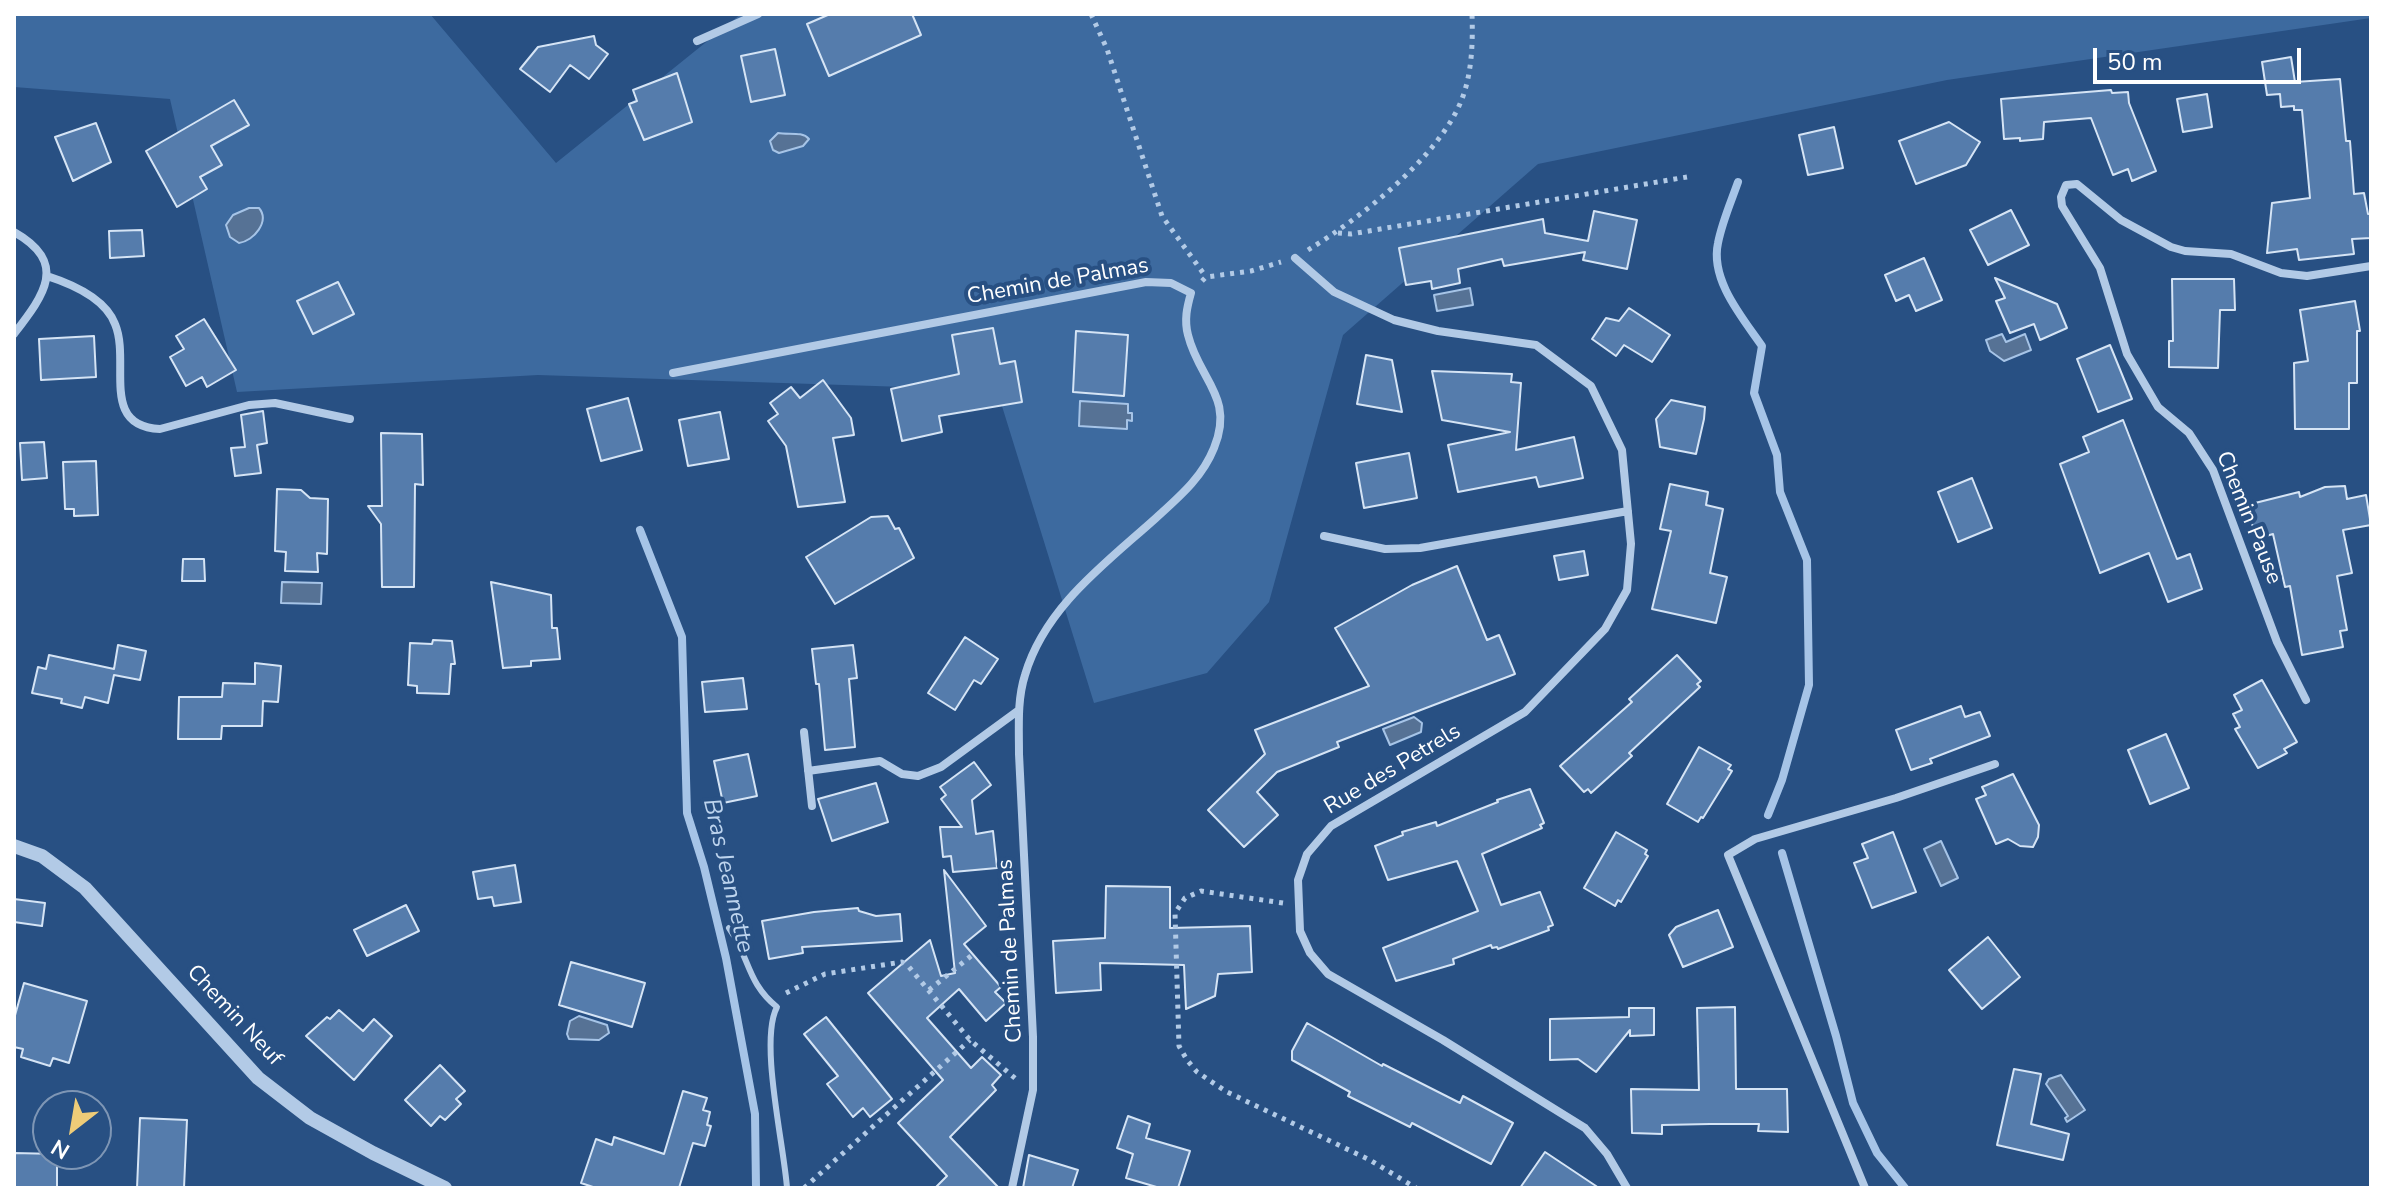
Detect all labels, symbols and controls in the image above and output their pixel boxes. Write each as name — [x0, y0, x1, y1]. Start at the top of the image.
scale bar — [2097, 32, 2305, 82]
text: 50 m — [2107, 46, 2163, 78]
street label: Chemin de Palmas — [965, 253, 1151, 311]
street label: Chemin Pause — [2209, 448, 2287, 588]
street label: Rue des Petrels — [1320, 719, 1466, 821]
water label: Bras Jeannette — [695, 796, 759, 956]
street label: Chemin de Palmas — [993, 858, 1029, 1044]
street label: Chemin Neuf — [180, 960, 288, 1072]
north arrow — [32, 1090, 112, 1170]
text: N — [46, 1132, 75, 1166]

